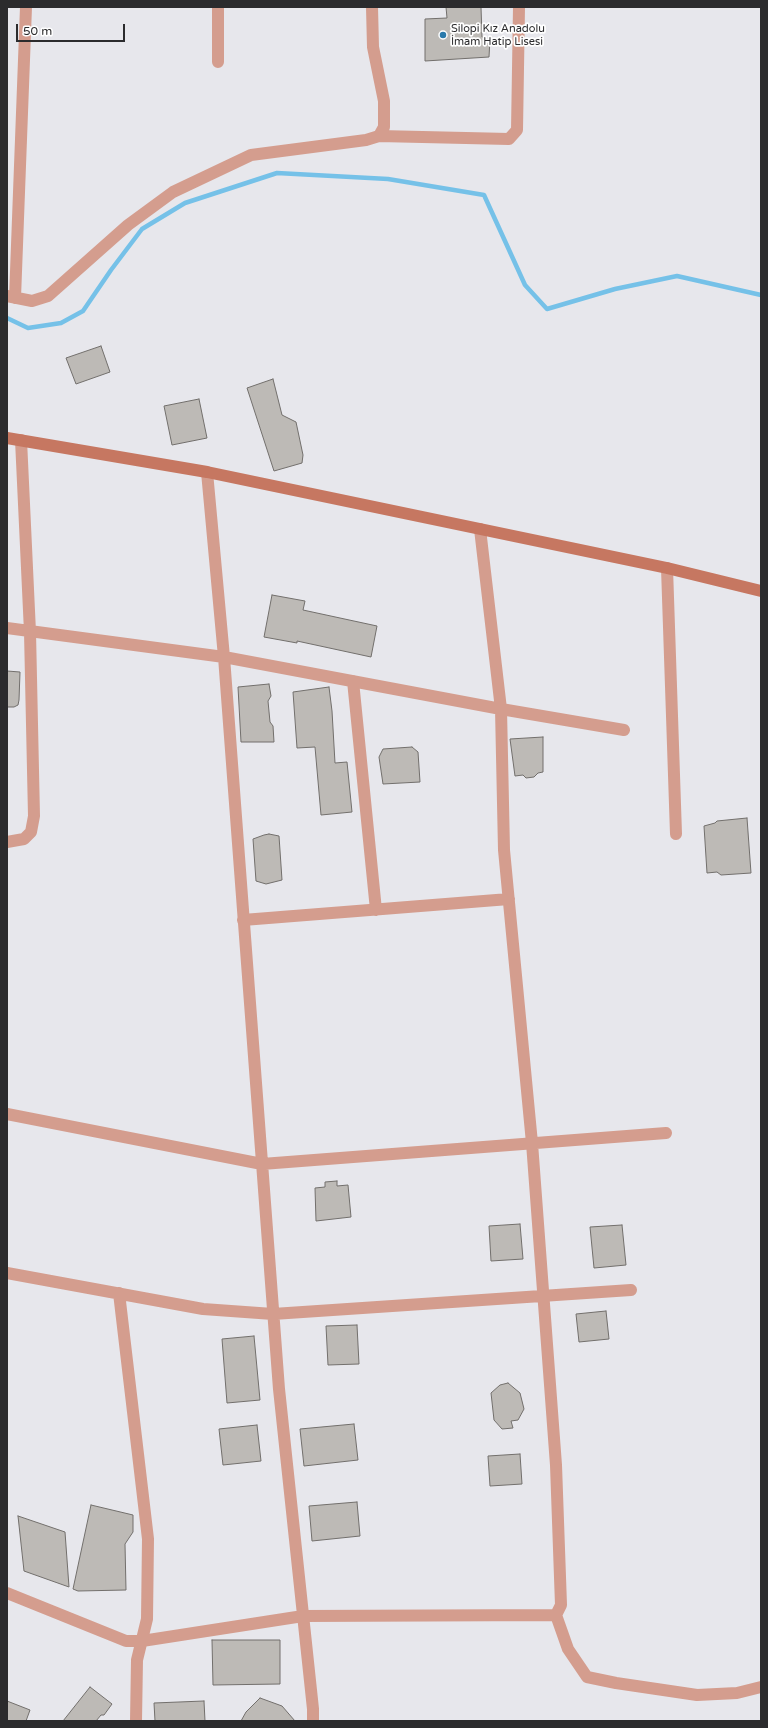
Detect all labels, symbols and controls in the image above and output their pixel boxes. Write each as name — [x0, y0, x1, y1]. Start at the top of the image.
scale bar — [18, 16, 127, 42]
place label: Silopi Kız Anadolu İmam Hatip Lisesi — [451, 22, 545, 48]
text: 50 m — [23, 24, 52, 38]
marker: Silopi Kız Anadolu İmam Hatip Lisesi — [438, 30, 448, 40]

